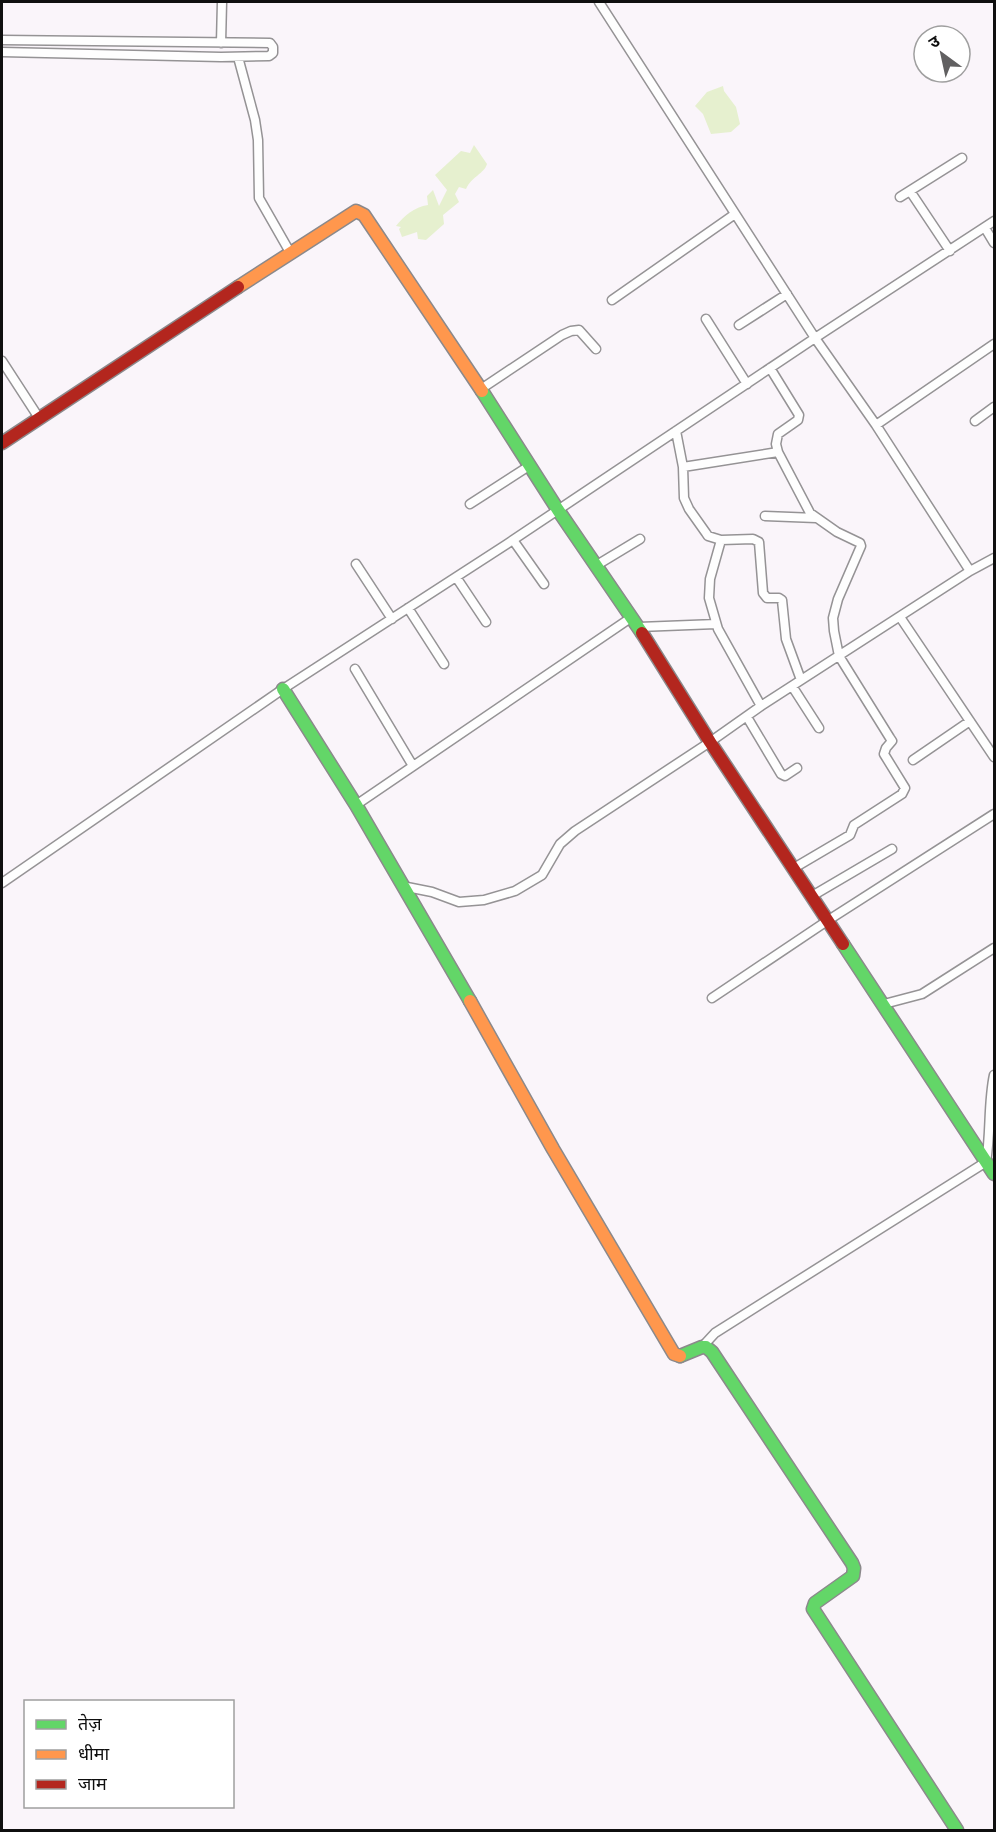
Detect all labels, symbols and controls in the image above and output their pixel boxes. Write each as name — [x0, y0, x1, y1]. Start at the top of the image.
north arrow — [912, 24, 972, 84]
text: उ — [924, 29, 945, 55]
legend — [24, 1700, 234, 1808]
text: तेज़ — [78, 1711, 102, 1738]
text: धीमा — [78, 1741, 109, 1768]
text: जाम — [78, 1771, 108, 1798]

